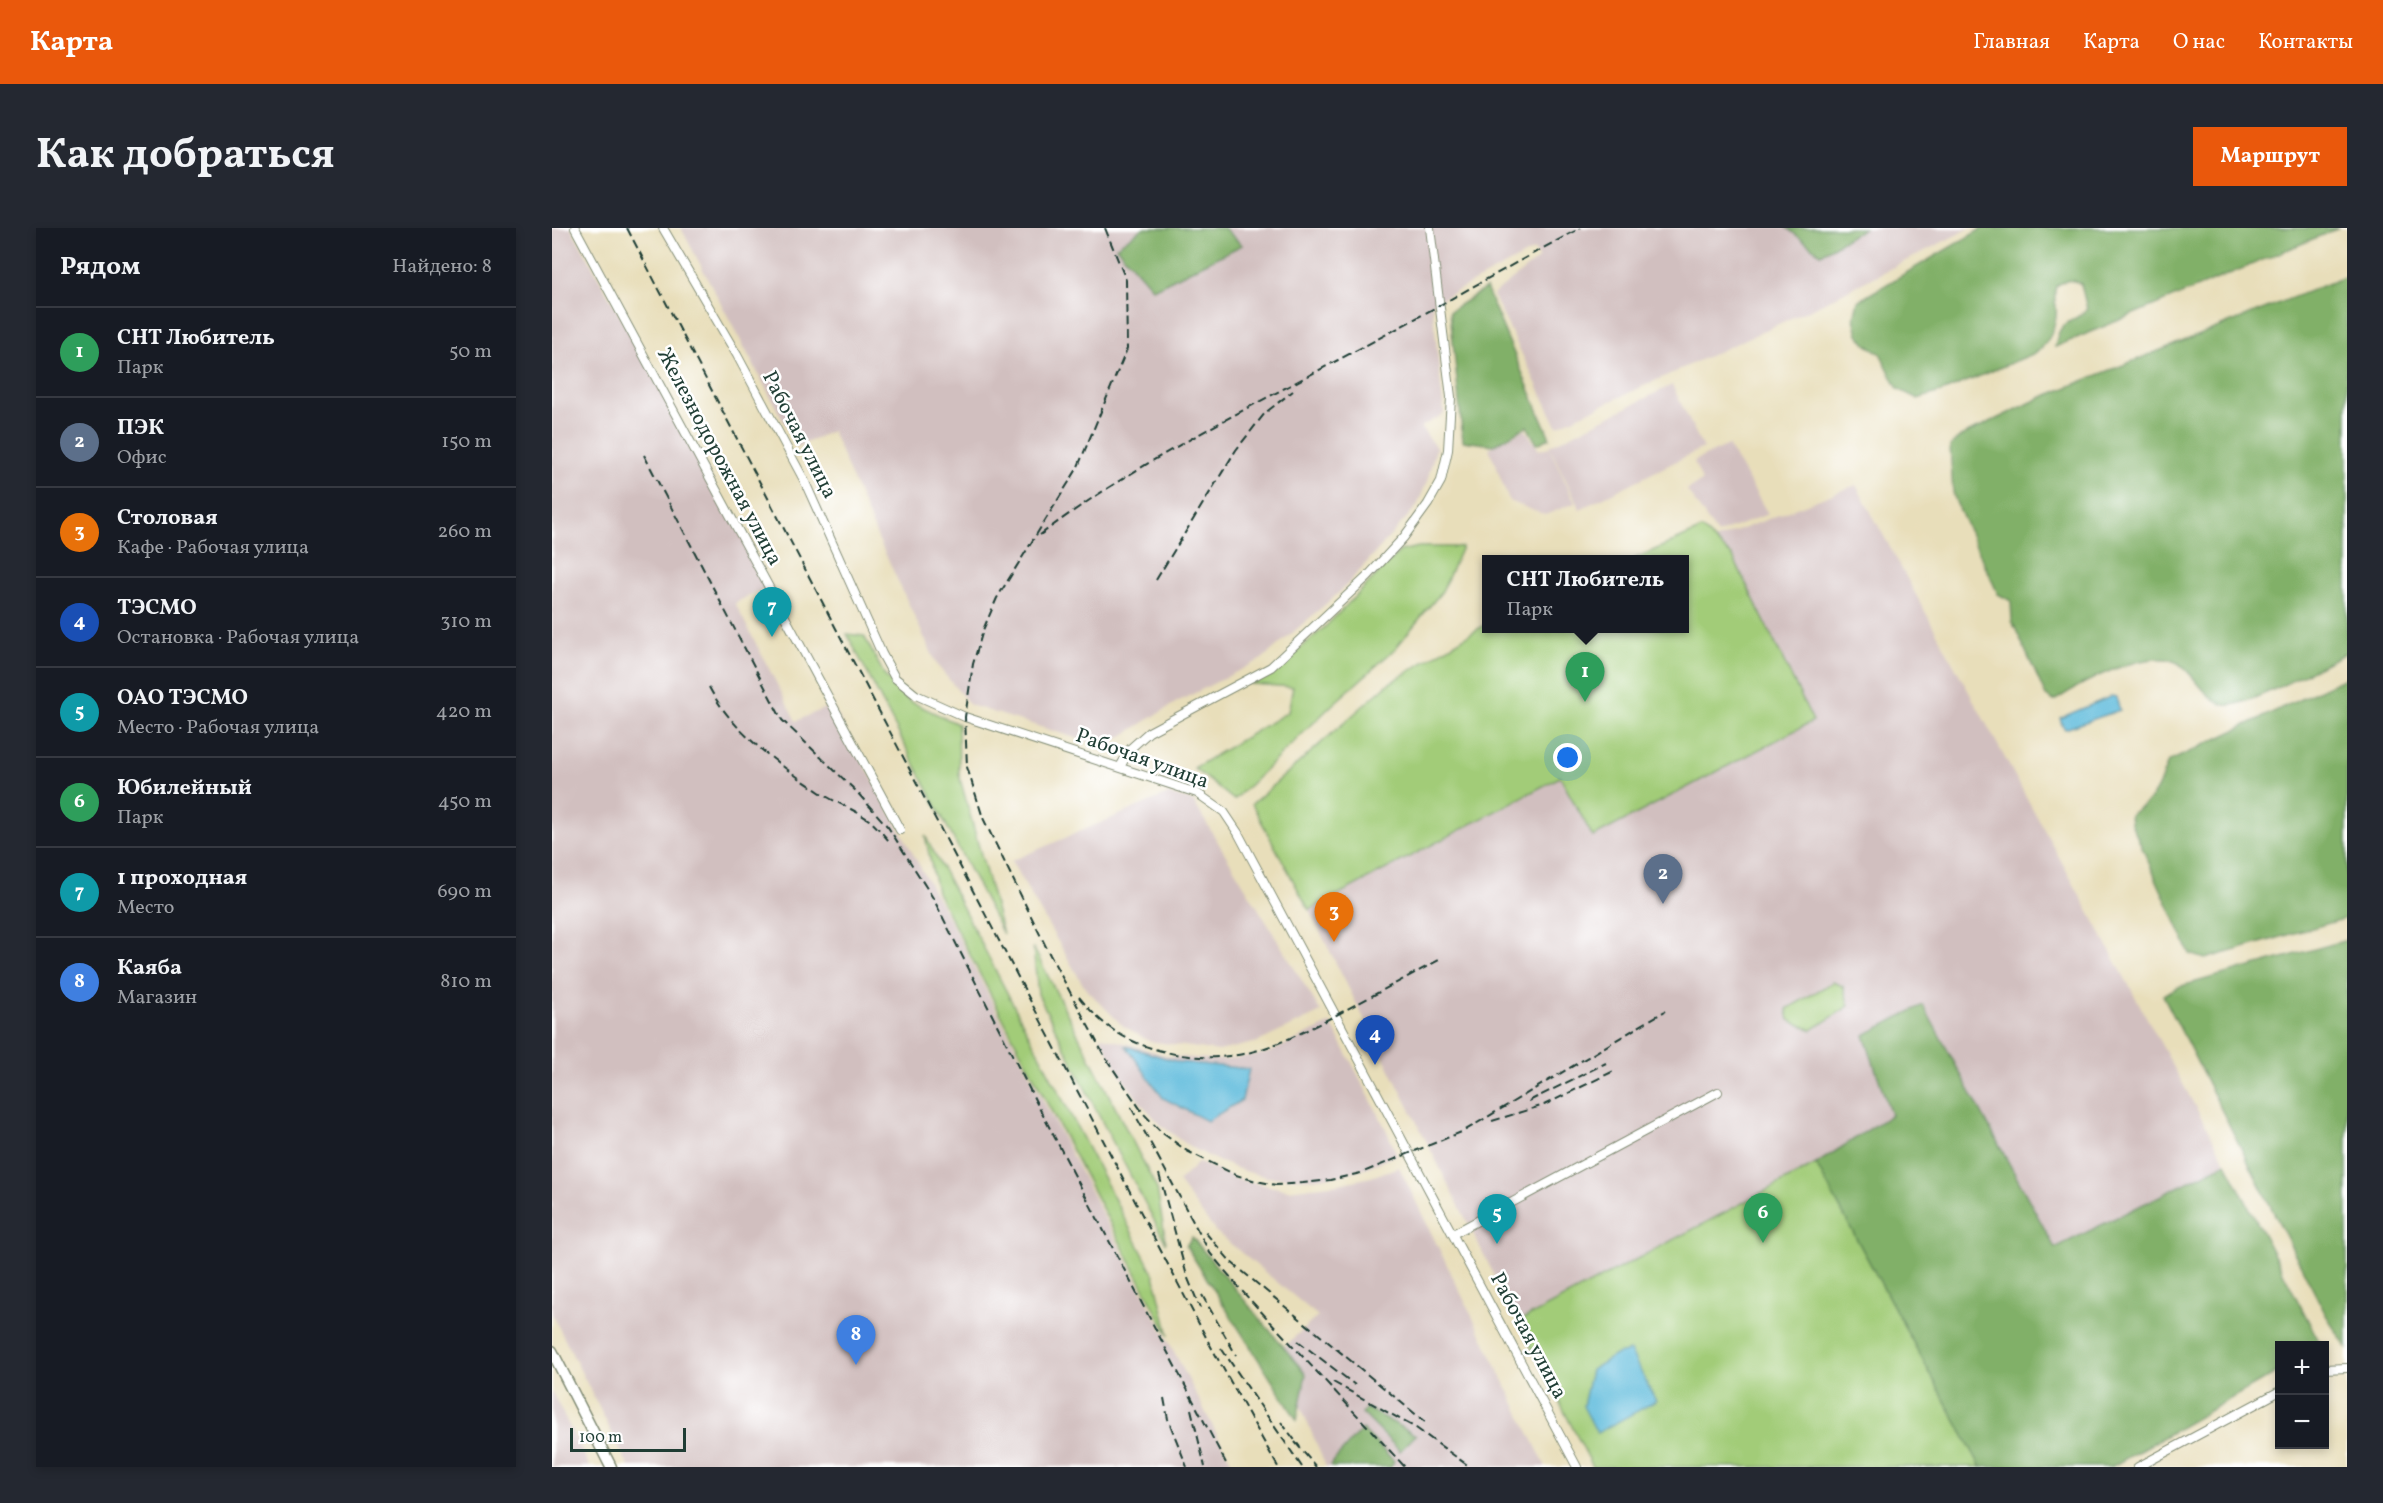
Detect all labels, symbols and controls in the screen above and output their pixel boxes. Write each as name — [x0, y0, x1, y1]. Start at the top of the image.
text: Карта — [30, 23, 113, 62]
text: Главная — [1973, 28, 2050, 57]
text: Карта — [2083, 28, 2140, 57]
text: О нас — [2173, 28, 2225, 57]
text: Контакты — [2258, 28, 2353, 57]
text: Как добраться — [36, 127, 335, 186]
button: Маршрут — [2193, 127, 2347, 186]
text: Рядом — [60, 249, 140, 285]
text: Найдено: 8 — [392, 253, 492, 281]
text: СНТ Любитель — [117, 323, 275, 354]
text: 1 — [75, 338, 84, 366]
text: 50 m — [449, 338, 492, 366]
street label: Железнодорожная улица — [649, 343, 789, 571]
text: Парк — [117, 354, 163, 382]
street label: Рабочая улица — [754, 366, 844, 504]
text: ПЭК — [117, 413, 164, 444]
text: 2 — [74, 428, 85, 456]
text: 150 m — [441, 428, 492, 456]
text: Офис — [117, 444, 167, 472]
text: Столовая — [117, 503, 218, 534]
text: 3 — [74, 518, 85, 546]
text: 260 m — [437, 518, 492, 546]
text: Кафе · Рабочая улица — [117, 534, 309, 562]
popup — [1482, 555, 1689, 633]
text: СНТ Любитель — [1507, 565, 1664, 596]
pin: 7 — [752, 588, 792, 637]
text: ТЭСМО — [117, 593, 197, 624]
text: Парк — [1507, 596, 1553, 624]
text: 4 — [73, 608, 86, 636]
text: 310 m — [440, 608, 492, 636]
text: Остановка · Рабочая улица — [117, 624, 359, 652]
pin: 1 — [1566, 652, 1604, 702]
text: ОАО ТЭСМО — [117, 683, 248, 714]
text: 5 — [75, 698, 84, 726]
text: 420 m — [436, 698, 492, 726]
text: Место · Рабочая улица — [117, 714, 319, 742]
street label: Рабочая улица — [1071, 721, 1213, 797]
your location — [1553, 743, 1582, 772]
text: Юбилейный — [117, 773, 252, 804]
text: 6 — [74, 788, 85, 816]
text: 450 m — [438, 788, 492, 816]
text: Парк — [117, 804, 163, 832]
pin: 2 — [1644, 854, 1682, 904]
text: 1 проходная — [117, 863, 247, 894]
text: 7 — [75, 878, 84, 906]
text: 690 m — [437, 878, 492, 906]
pin: 3 — [1314, 892, 1354, 942]
text: Место — [117, 894, 174, 922]
text: Каяба — [117, 953, 182, 984]
text: 8 — [74, 968, 85, 996]
text: 810 m — [440, 968, 492, 996]
text: Магазин — [117, 984, 197, 1012]
pin: 4 — [1356, 1016, 1394, 1065]
pin: 5 — [1478, 1194, 1516, 1244]
pin: 6 — [1744, 1194, 1782, 1243]
street label: Рабочая улица — [1482, 1268, 1574, 1404]
pin: 8 — [836, 1316, 876, 1365]
map controls — [2275, 1341, 2329, 1449]
button: + — [2275, 1341, 2329, 1395]
button: − — [2275, 1395, 2329, 1449]
scale bar — [570, 1425, 686, 1452]
text: 100 m — [579, 1427, 622, 1449]

